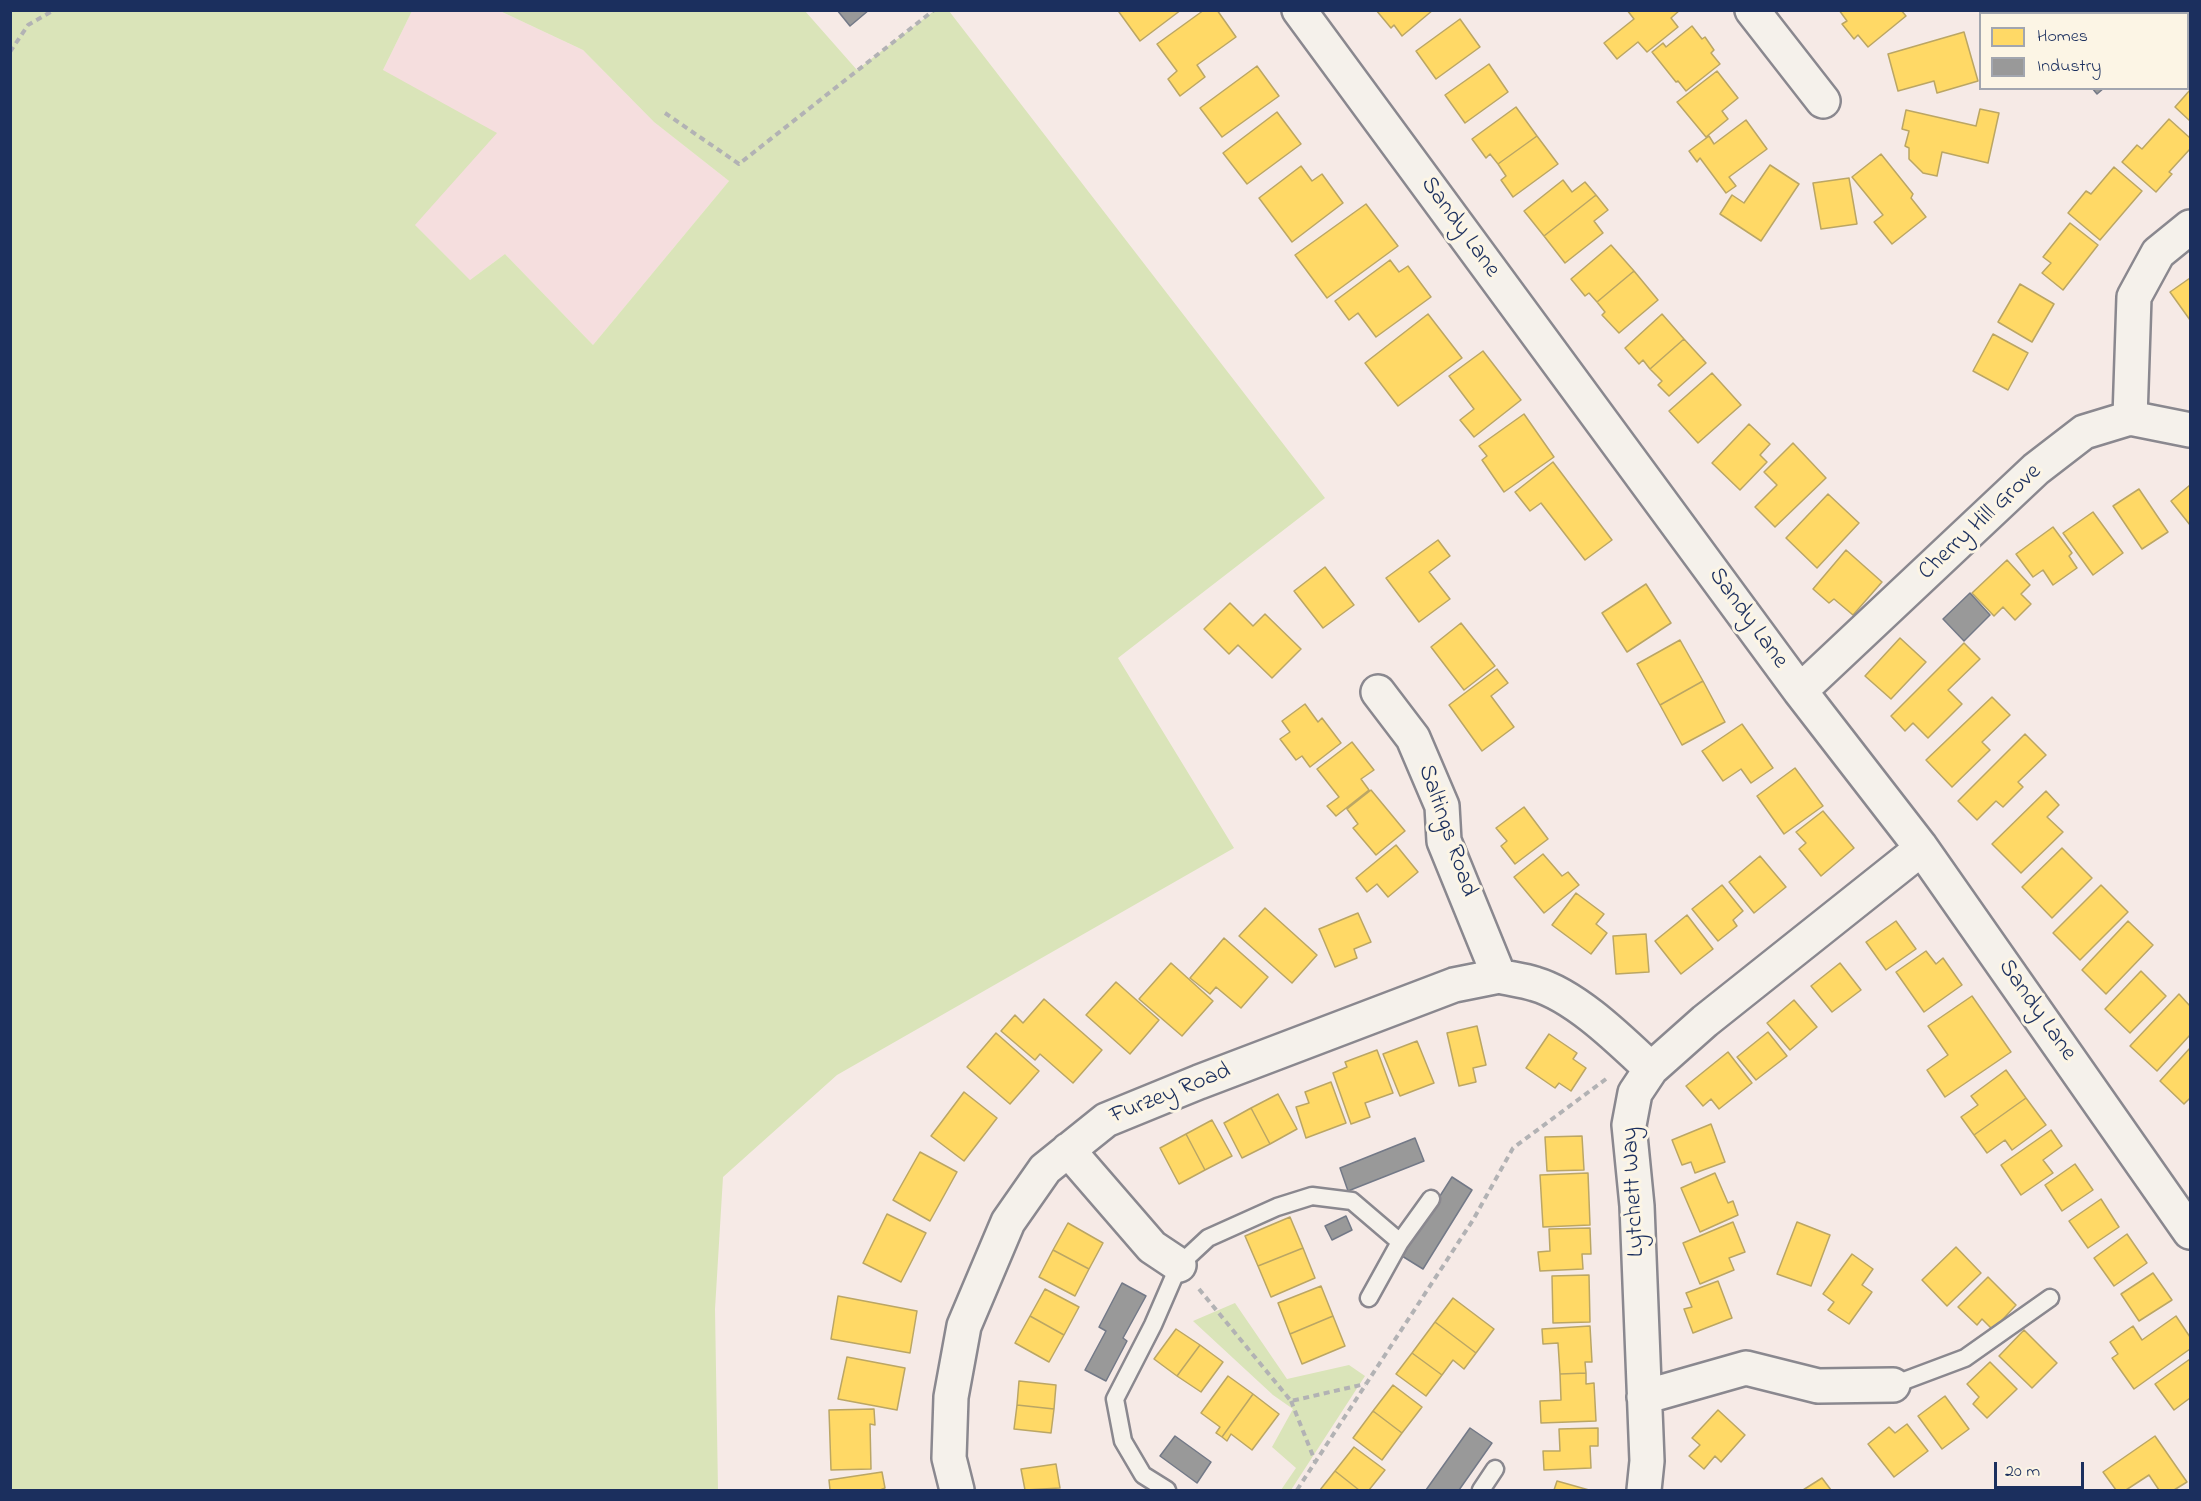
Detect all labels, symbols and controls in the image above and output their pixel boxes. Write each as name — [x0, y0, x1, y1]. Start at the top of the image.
legend — [1979, 12, 2189, 90]
text: Homes — [2037, 24, 2088, 50]
text: Industry — [2037, 54, 2101, 80]
street label: Sandy Lane — [1413, 172, 1505, 284]
street label: Cherry Hill Grove — [1914, 459, 2048, 587]
street label: Sandy Lane — [1701, 563, 1793, 675]
street label: Saltings Road — [1410, 761, 1482, 901]
street label: Sandy Lane — [1991, 955, 2081, 1067]
street label: Furzey Road — [1107, 1058, 1235, 1132]
street label: Lytchett Way — [1617, 1126, 1653, 1258]
scale bar — [1997, 1450, 2087, 1488]
text: 20 m — [2005, 1459, 2040, 1485]

